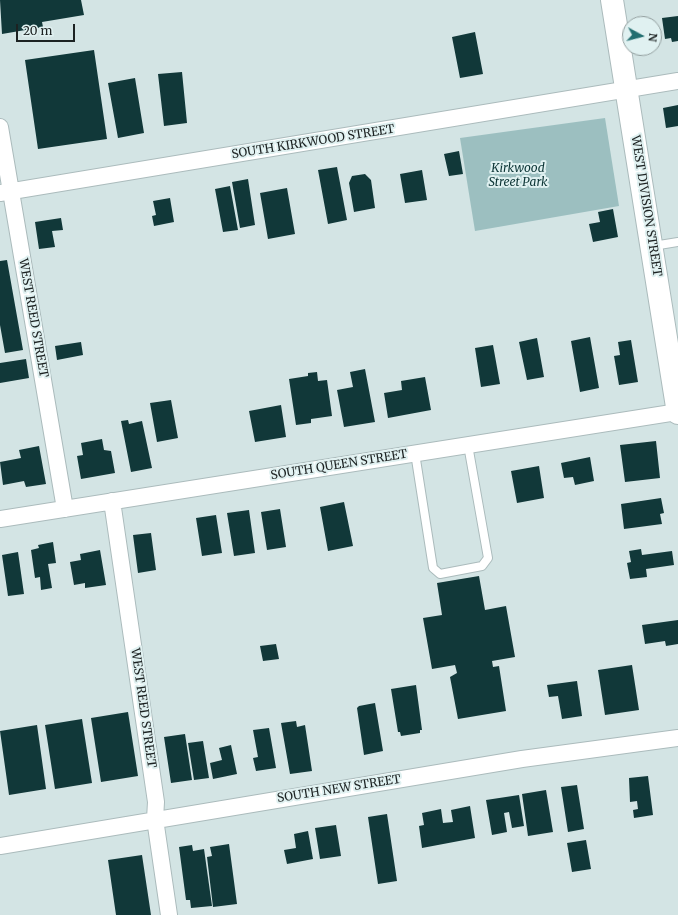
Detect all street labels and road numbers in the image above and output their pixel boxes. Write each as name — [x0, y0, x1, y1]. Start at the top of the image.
street label: SOUTH KIRKWOOD STREET — [230, 122, 396, 162]
street label: WEST DIVISION STREET — [628, 134, 664, 278]
street label: WEST REED STREET — [15, 257, 51, 379]
street label: SOUTH QUEEN STREET — [270, 447, 408, 483]
street label: WEST REED STREET — [127, 647, 159, 769]
street label: SOUTH NEW STREET — [276, 772, 402, 806]

